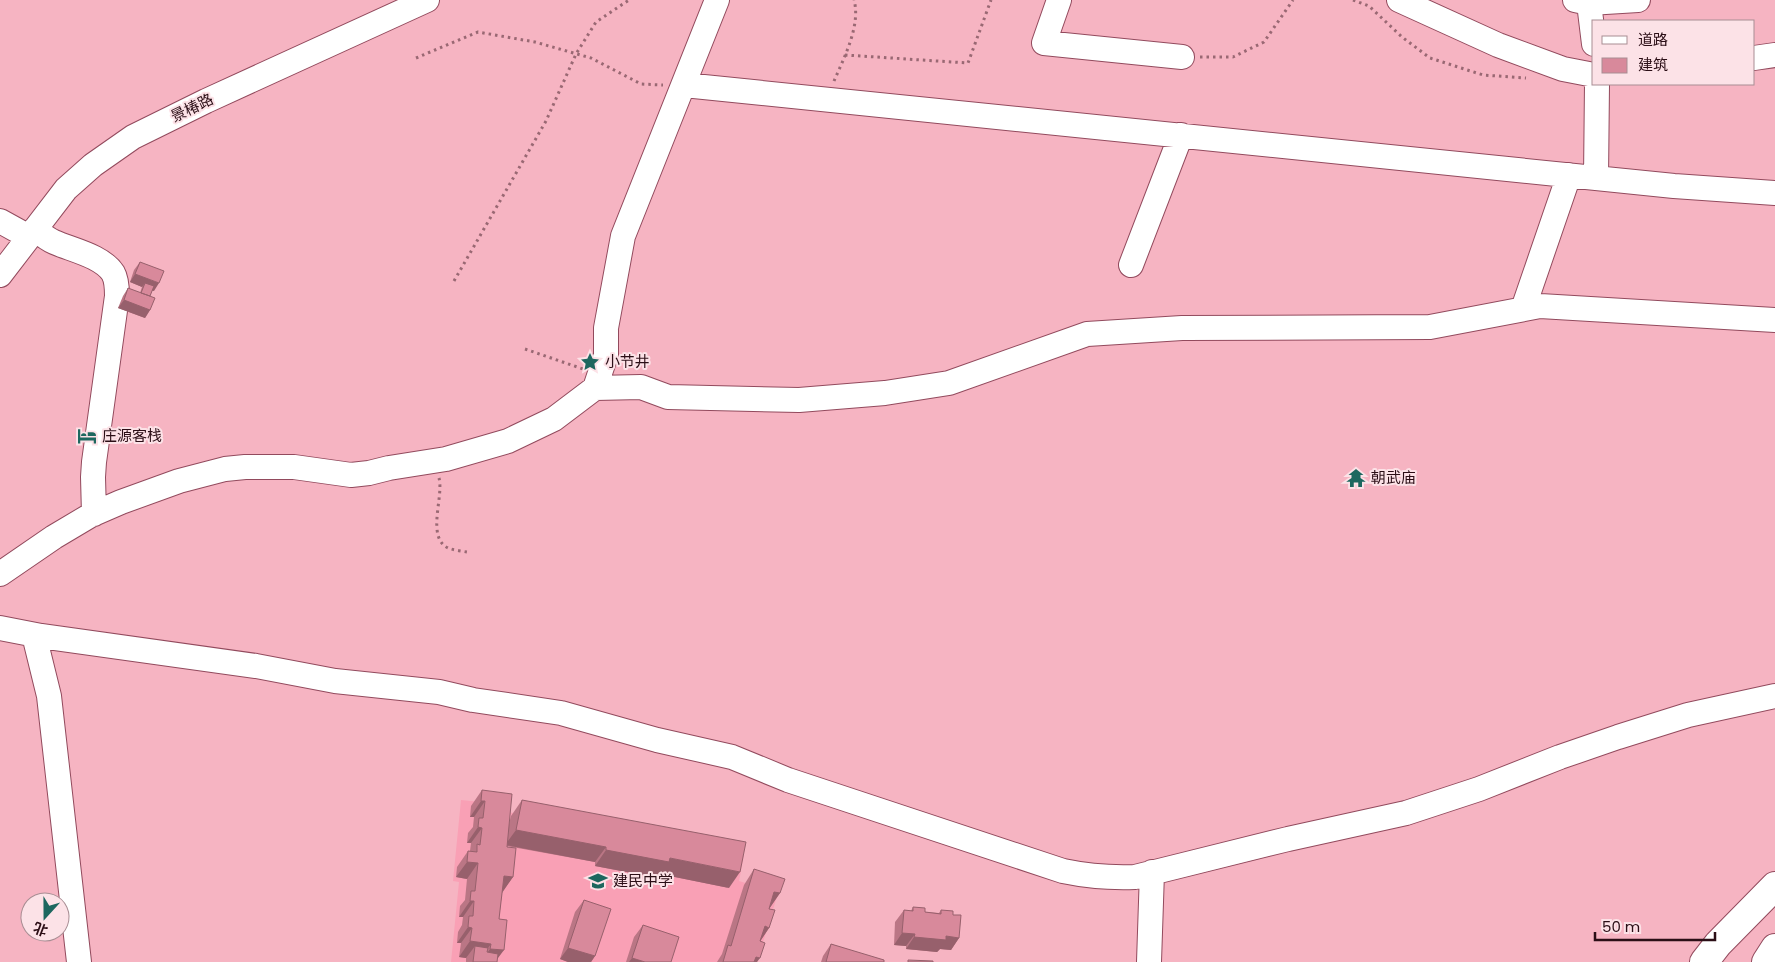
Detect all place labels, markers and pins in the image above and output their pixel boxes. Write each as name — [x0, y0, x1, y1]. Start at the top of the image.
place icon: 小节井 — [579, 351, 601, 373]
place label: 小节井 — [605, 351, 650, 372]
hotel icon: 庄源客栈 — [76, 425, 98, 447]
place label: 庄源客栈 — [102, 425, 162, 446]
temple icon: 朝武庙 — [1345, 467, 1367, 489]
place label: 朝武庙 — [1371, 467, 1416, 488]
school or university icon: 建民中学 — [587, 870, 609, 892]
place label: 建民中学 — [613, 870, 673, 891]

